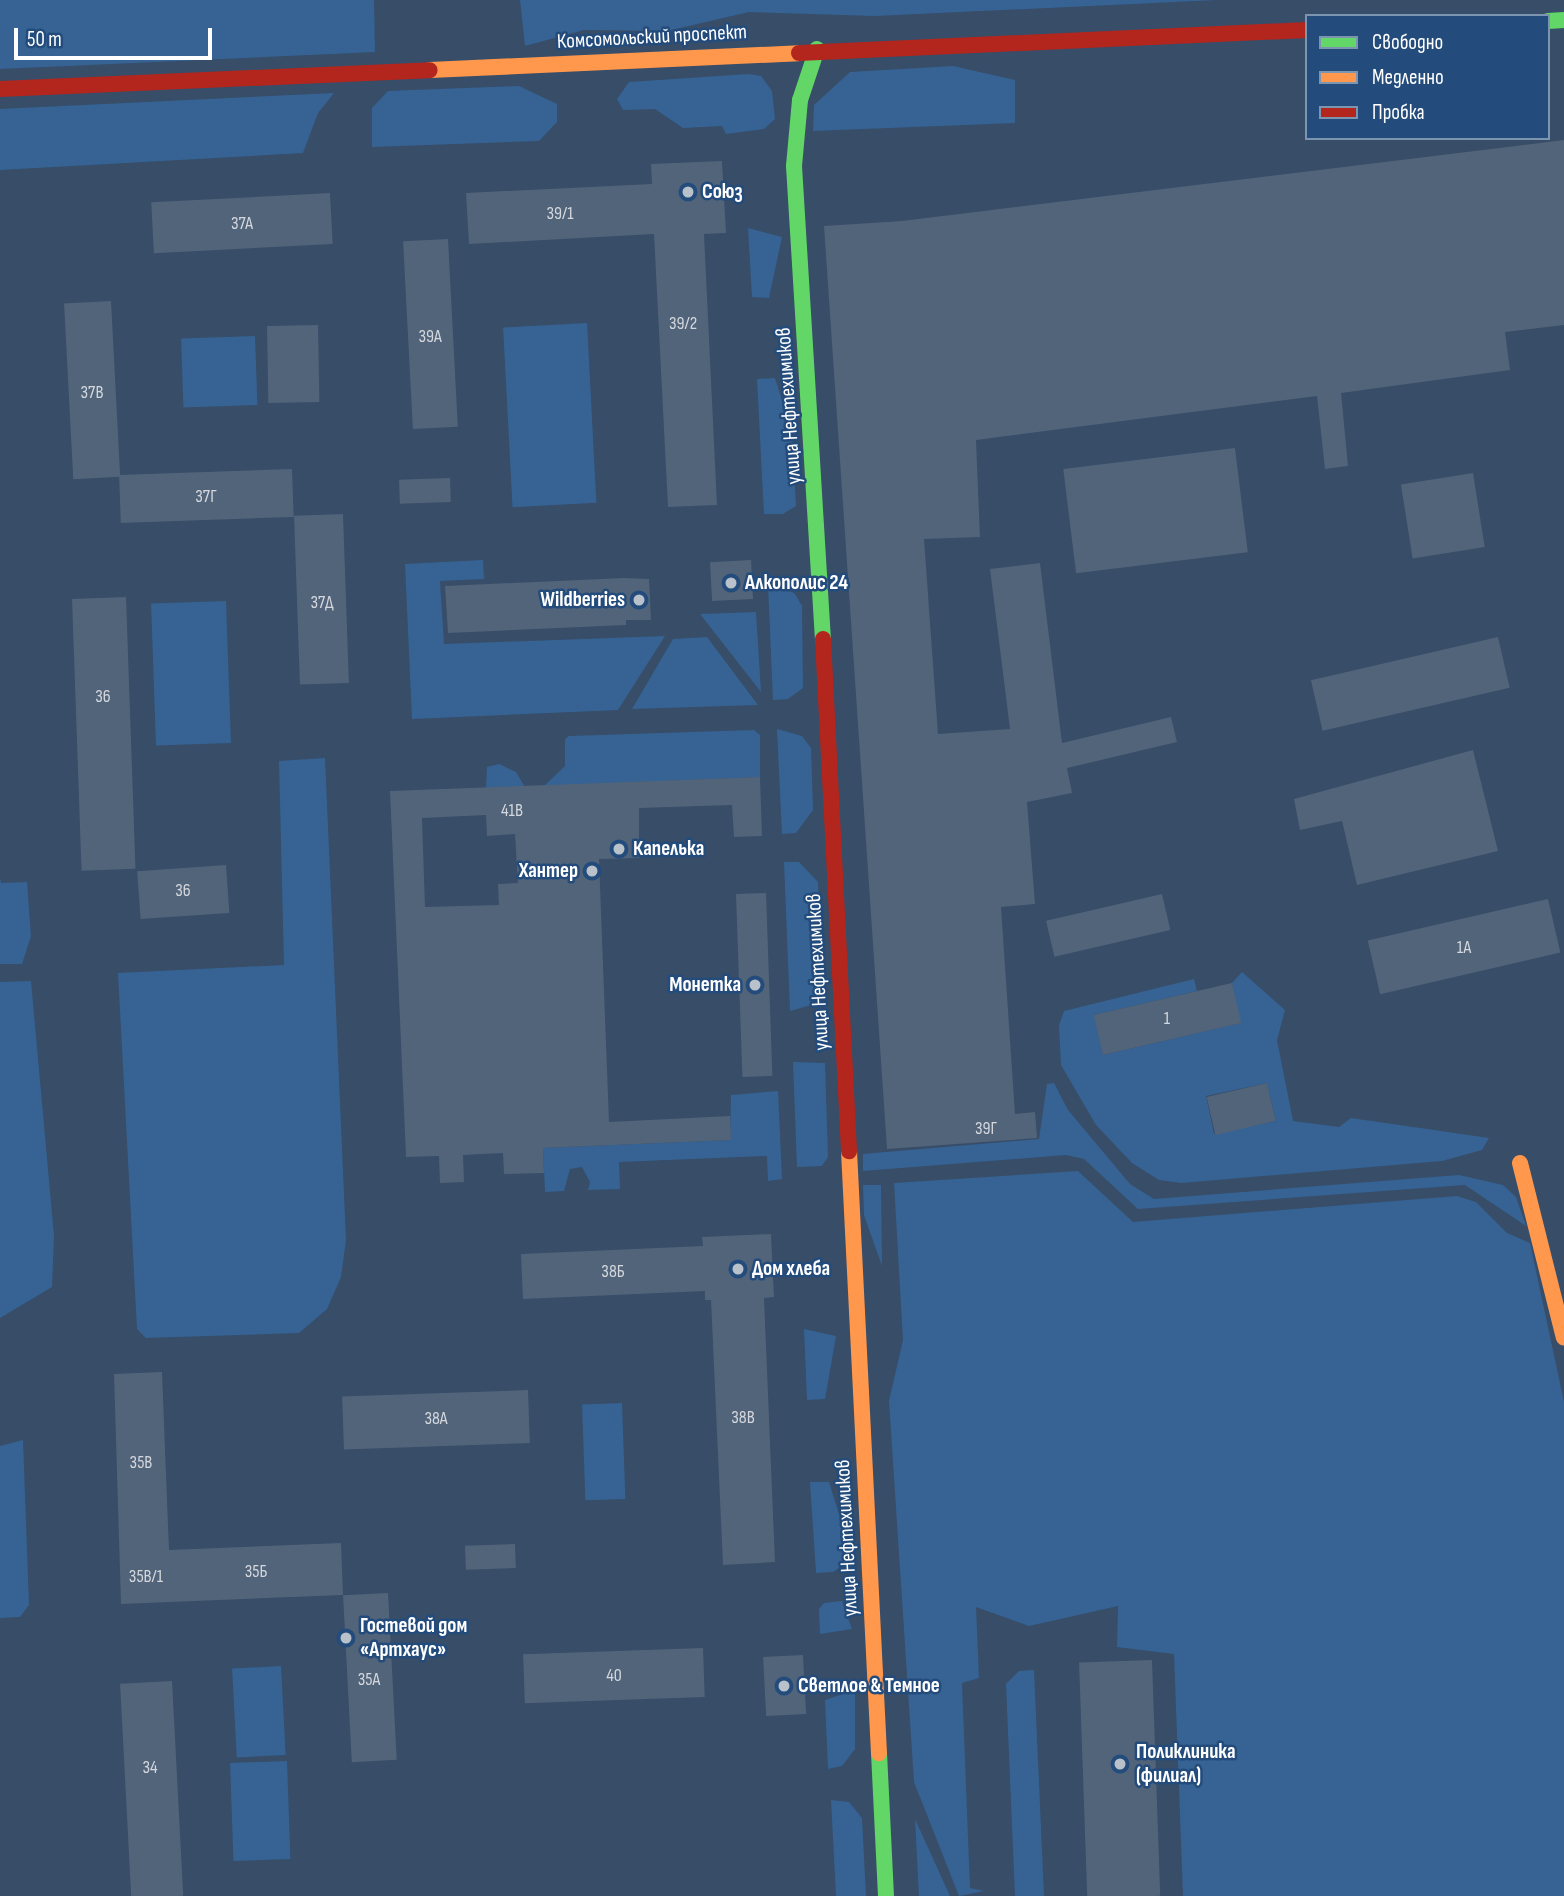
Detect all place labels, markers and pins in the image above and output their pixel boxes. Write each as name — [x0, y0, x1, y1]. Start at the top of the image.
place label: Союз — [702, 179, 743, 205]
marker: Союз — [680, 184, 696, 200]
place label: Алкополис 24 — [745, 570, 848, 596]
marker: Алкополис 24 — [723, 575, 739, 591]
place label: Wildberries — [540, 587, 625, 613]
marker: Wildberries — [631, 592, 647, 608]
place label: Капелька — [633, 836, 704, 862]
marker: Капелька — [611, 841, 627, 857]
place label: Хантер — [519, 858, 578, 884]
marker: Хантер — [584, 863, 600, 879]
place label: Монетка — [669, 972, 741, 998]
marker: Монетка — [747, 977, 763, 993]
place label: Дом хлеба — [752, 1256, 830, 1282]
marker: Дом хлеба — [730, 1261, 746, 1277]
place label: Гостевой дом «Артхаус» — [360, 1613, 467, 1663]
marker: Гостевой дом «Артхаус» — [338, 1630, 354, 1646]
place label: Светлое & Темное — [798, 1673, 940, 1699]
marker: Светлое & Темное — [776, 1678, 792, 1694]
place label: Поликлиника (филиал) — [1136, 1739, 1236, 1789]
marker: Поликлиника (филиал) — [1110, 1754, 1130, 1774]

